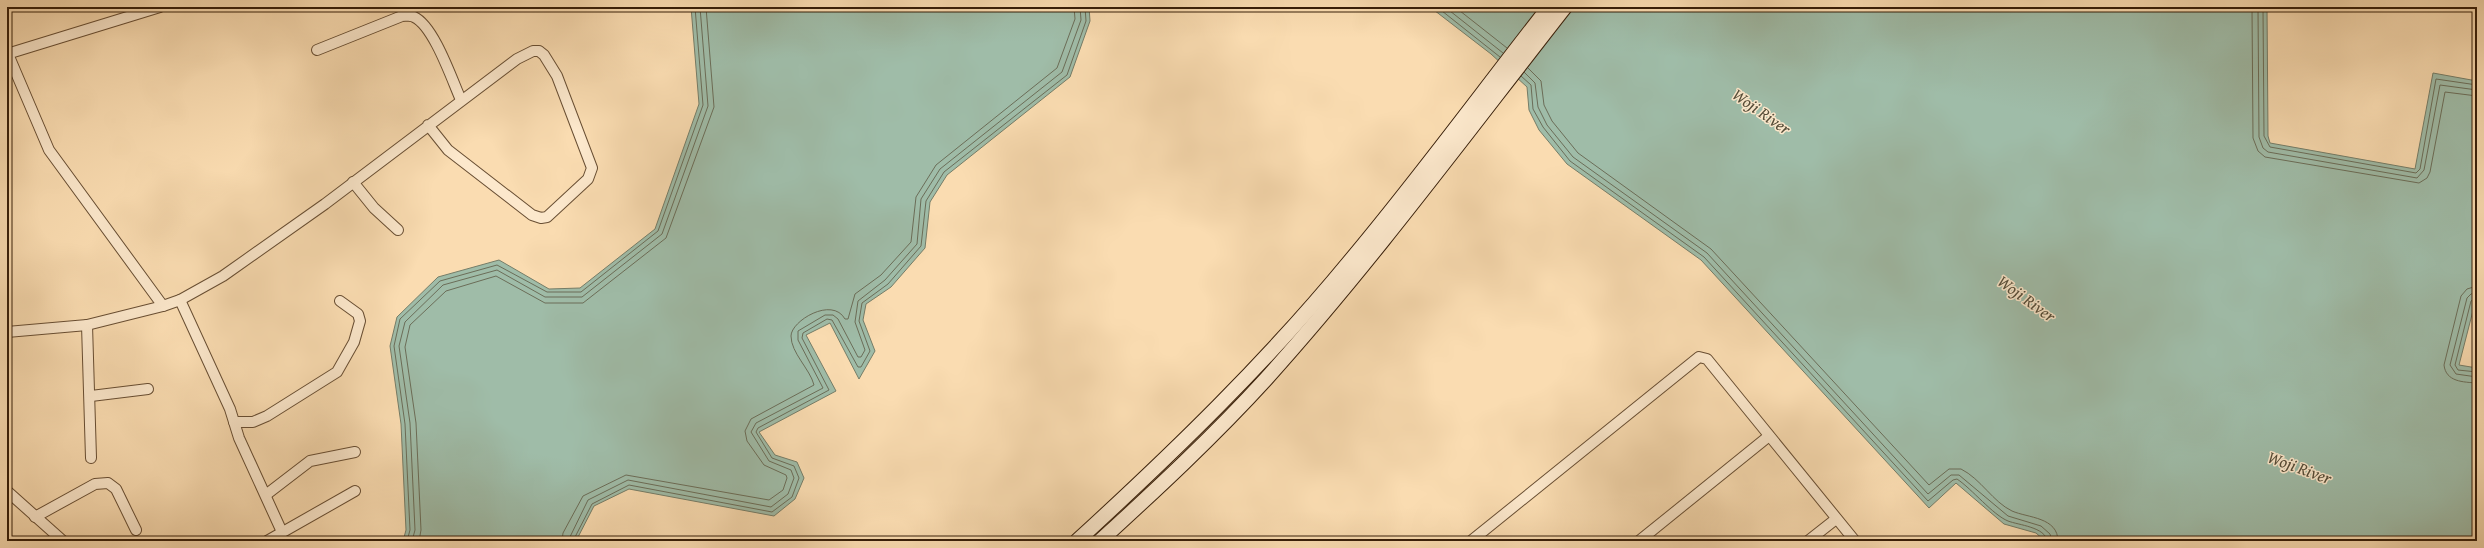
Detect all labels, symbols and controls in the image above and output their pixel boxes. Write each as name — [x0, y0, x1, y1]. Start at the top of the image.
water label: Woji River — [1728, 82, 1797, 141]
water label: Woji River — [1993, 268, 2062, 328]
water label: Woji River — [2265, 444, 2336, 490]

